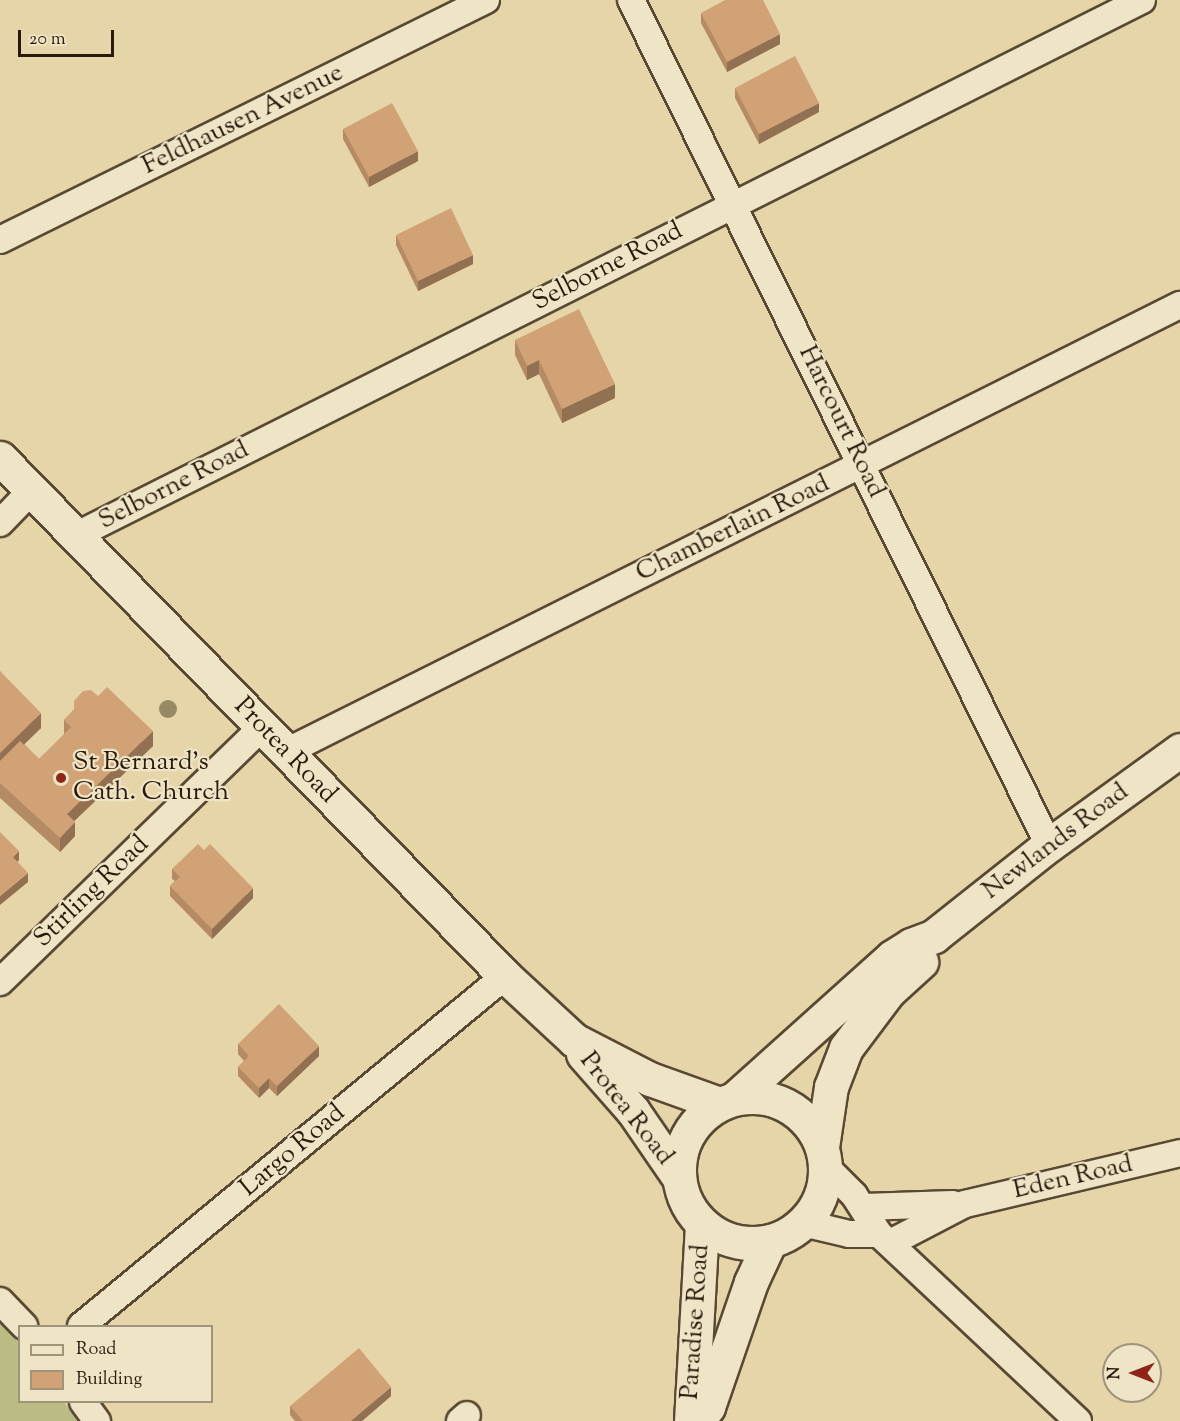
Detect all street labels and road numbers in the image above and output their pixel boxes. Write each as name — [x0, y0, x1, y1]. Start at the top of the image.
street label: Feldhausen Avenue — [137, 58, 349, 182]
street label: Selborne Road — [528, 216, 688, 318]
street label: Harcourt Road — [791, 341, 891, 503]
street label: Selborne Road — [94, 435, 254, 537]
street label: Chamberlain Road — [631, 469, 835, 589]
street label: Protea Road — [227, 692, 343, 810]
street label: Newlands Road — [977, 777, 1135, 907]
street label: Stirling Road — [28, 829, 156, 955]
street label: Protea Road — [572, 1046, 680, 1172]
street label: Largo Road — [234, 1098, 352, 1204]
street label: Eden Road — [1010, 1149, 1136, 1207]
street label: Paradise Road — [675, 1243, 717, 1401]

